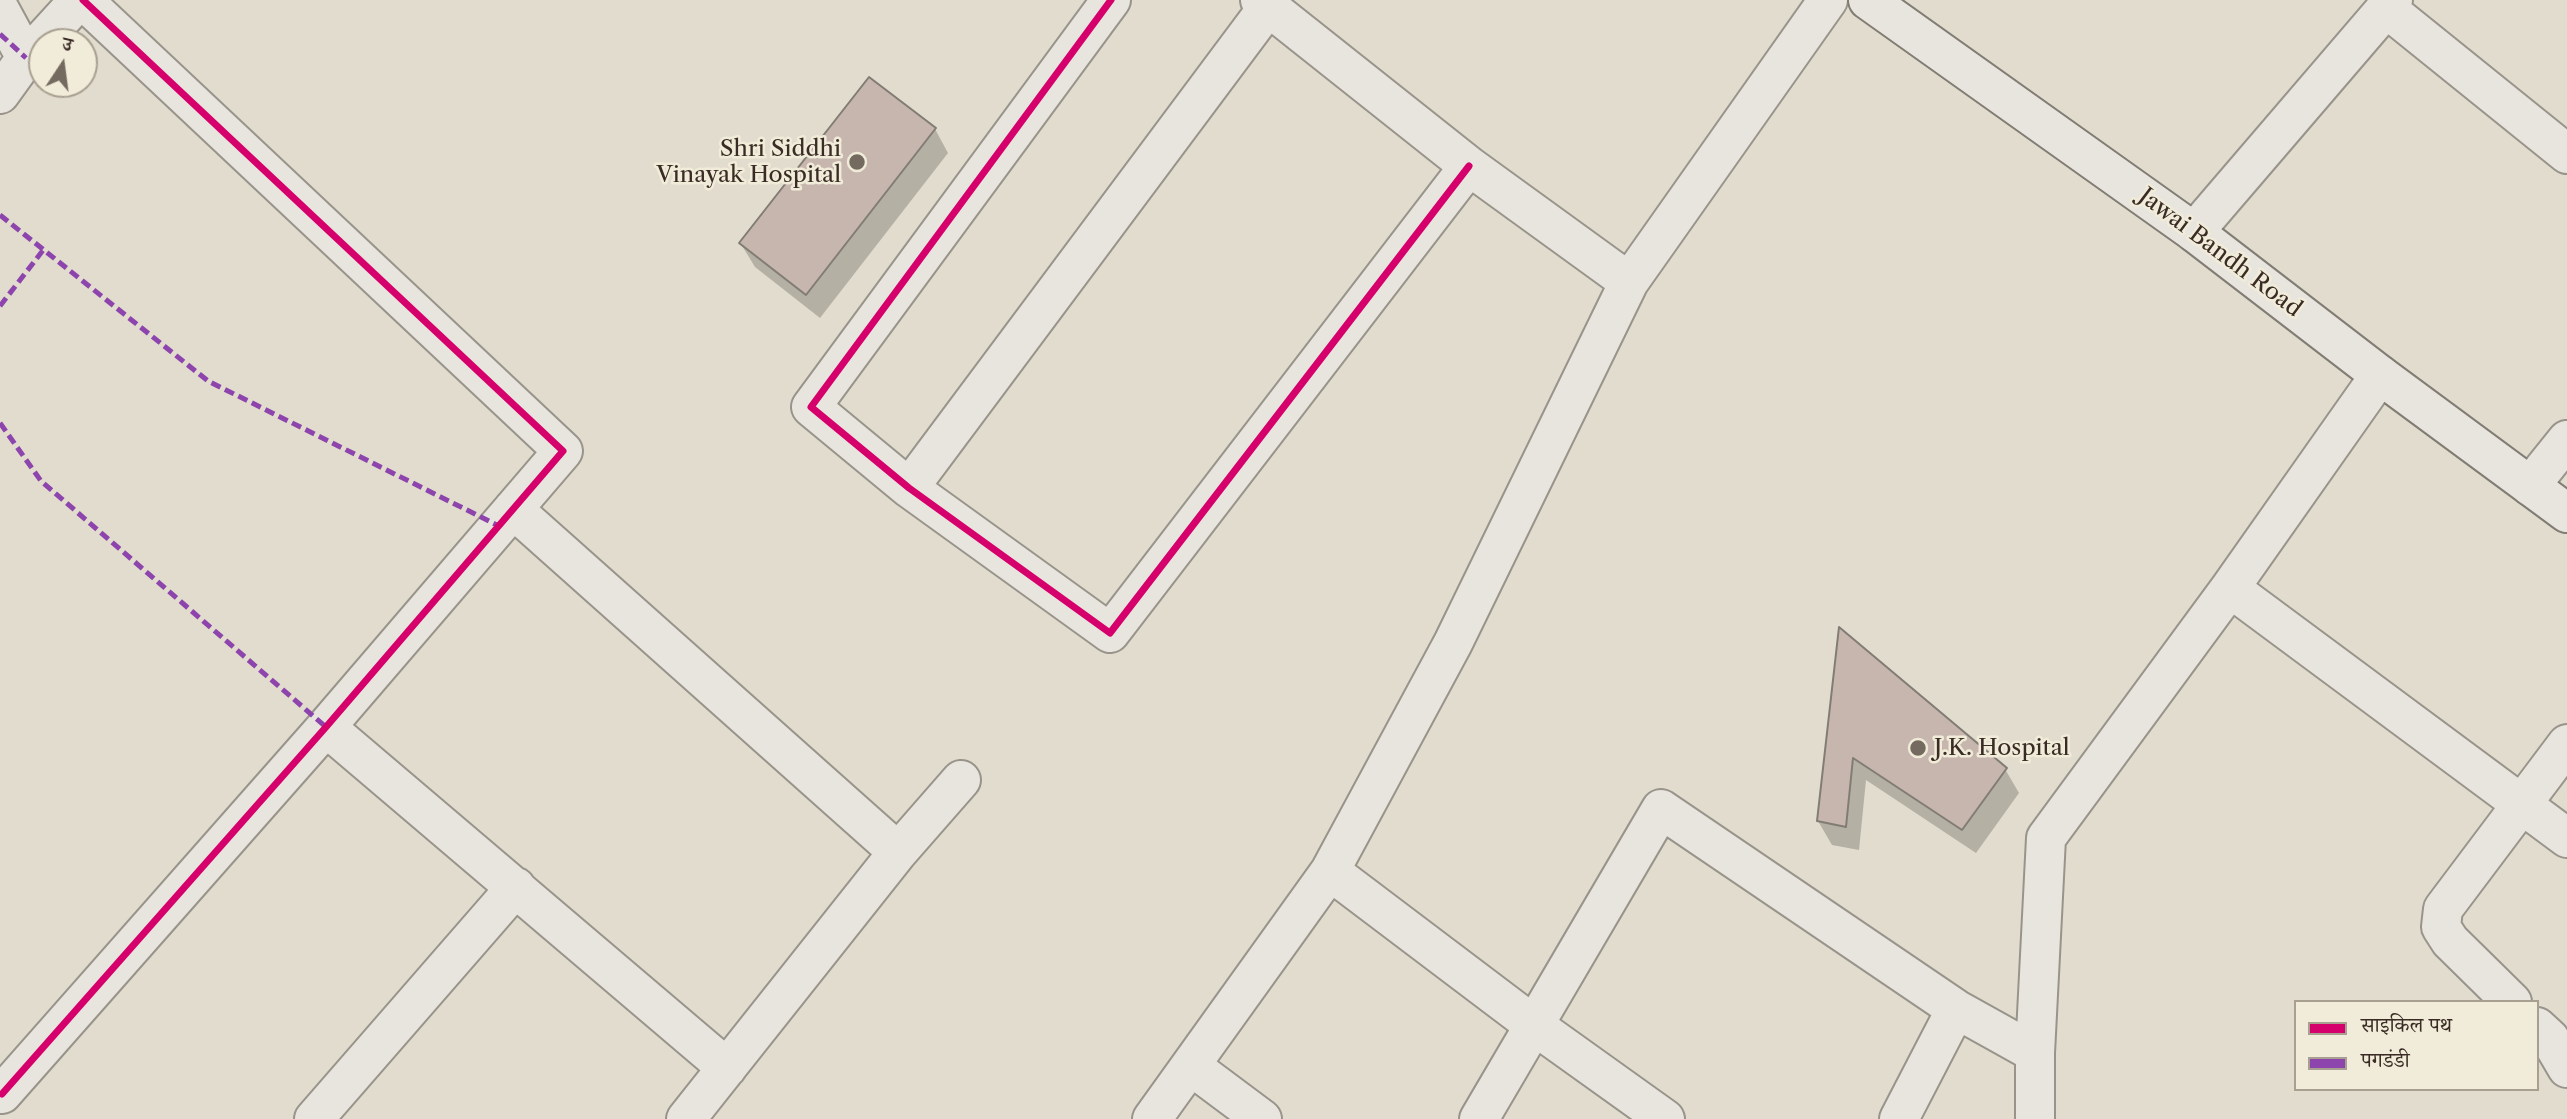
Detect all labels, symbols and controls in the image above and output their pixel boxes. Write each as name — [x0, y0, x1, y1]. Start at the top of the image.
north arrow — [28, 28, 98, 98]
text: उ — [60, 32, 75, 56]
place label: Shri Siddhi Vinayak Hospital — [656, 135, 841, 189]
marker: Shri Siddhi Vinayak Hospital — [847, 152, 867, 172]
street label: Jawai Bandh Road — [2133, 183, 2307, 323]
place label: J.K. Hospital — [1934, 734, 2070, 762]
marker: J.K. Hospital — [1908, 738, 1928, 758]
legend — [2294, 1000, 2539, 1091]
text: साइकिल पथ — [2361, 1012, 2452, 1037]
text: पगडंडी — [2361, 1047, 2410, 1072]

